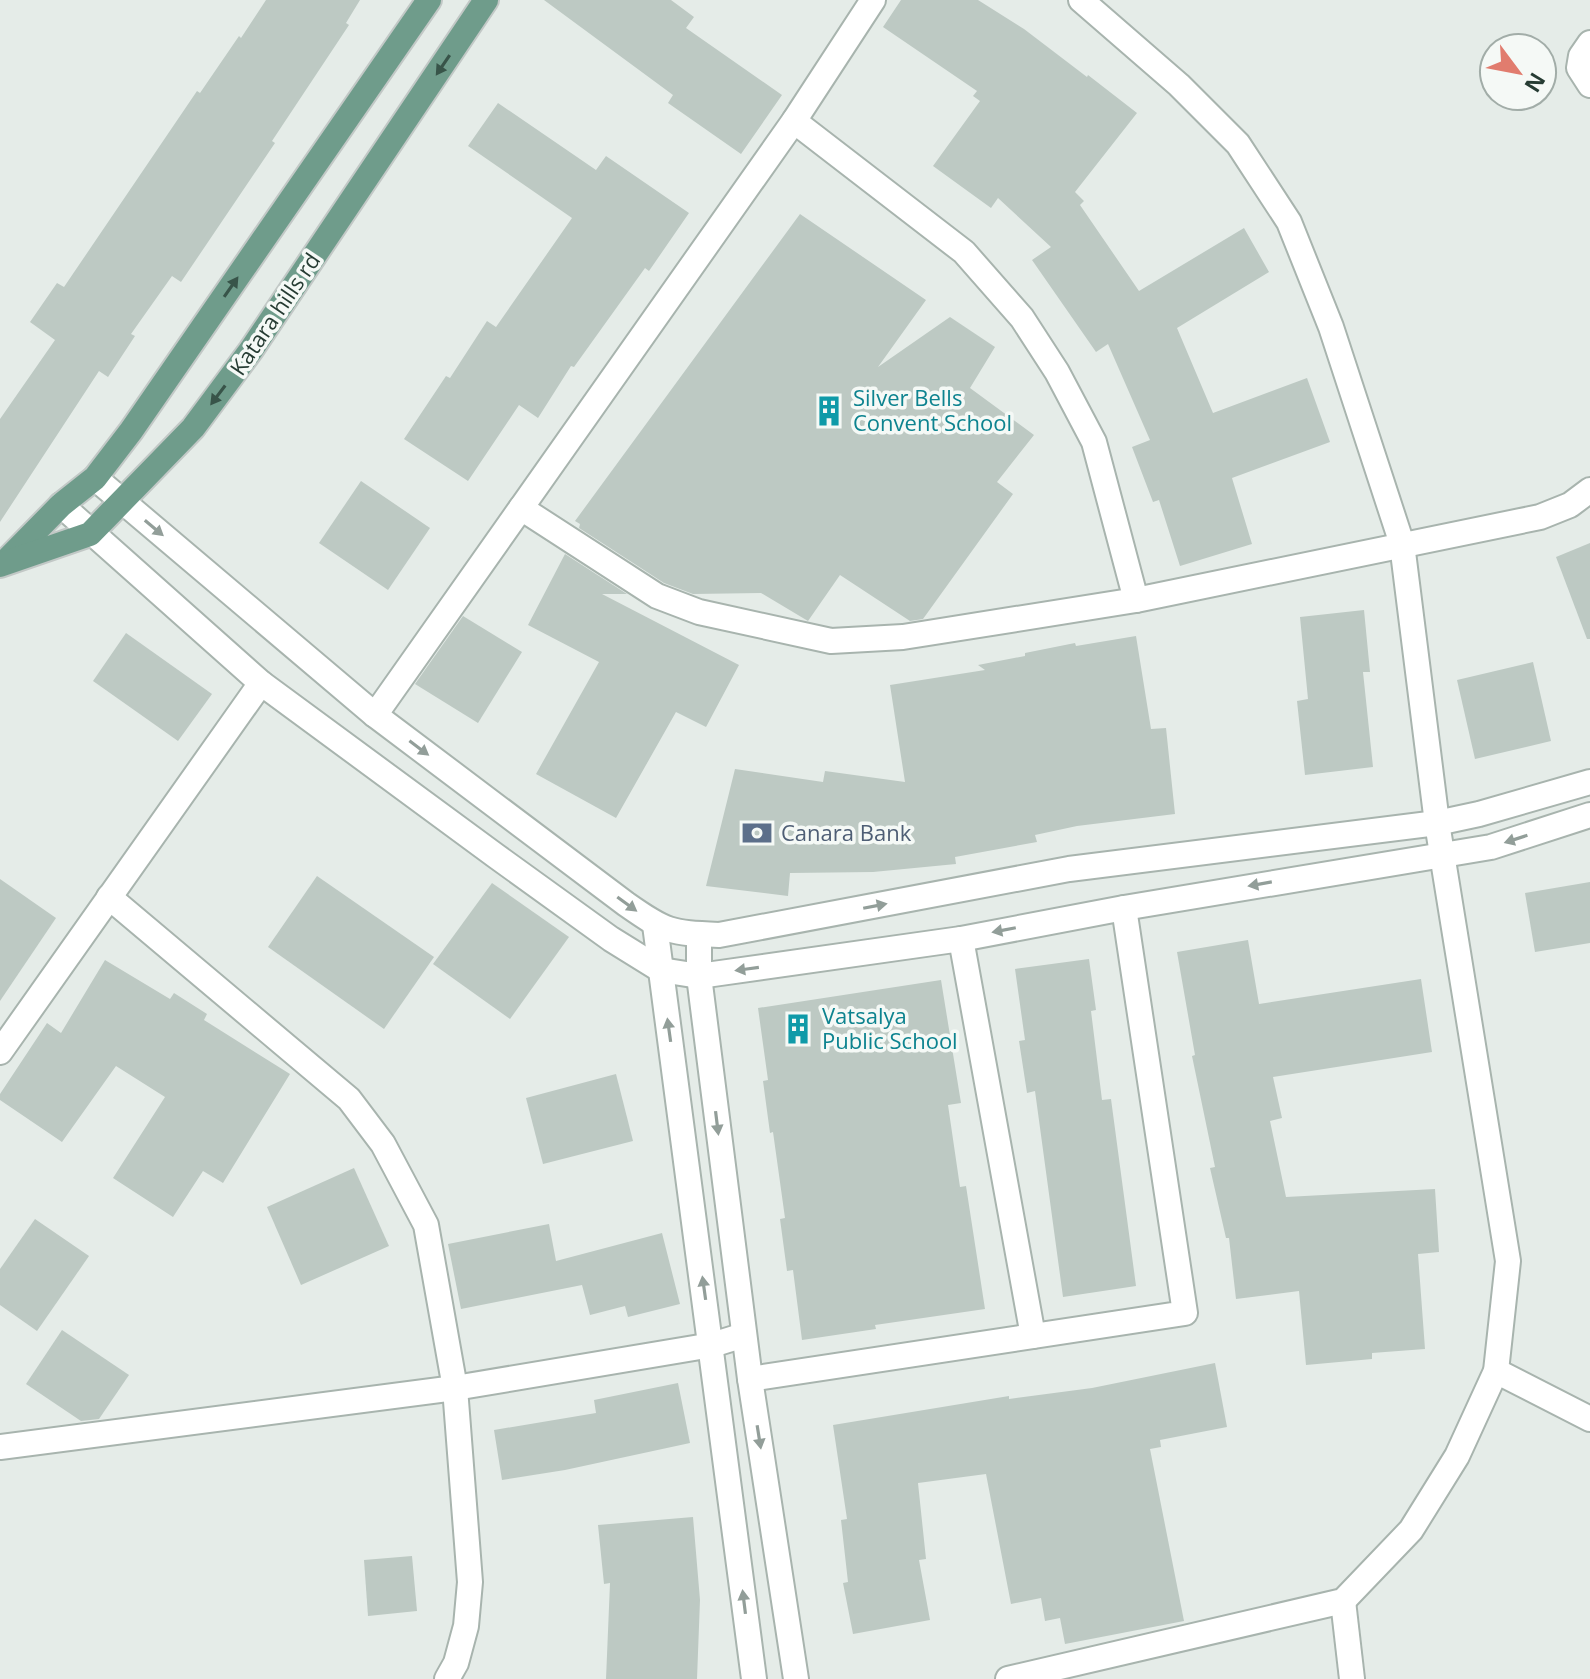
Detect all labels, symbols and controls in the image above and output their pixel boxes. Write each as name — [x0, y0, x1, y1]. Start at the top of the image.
north arrow — [1478, 32, 1558, 112]
one-way arrow — [436, 54, 451, 75]
text: N — [1518, 68, 1553, 99]
street label: Katara hills rd — [222, 246, 326, 380]
one-way arrow — [223, 277, 238, 298]
place label: Silver Bells Convent School — [853, 382, 1012, 437]
one-way arrow — [210, 385, 226, 406]
building icon: Silver Bells Convent School — [812, 394, 846, 428]
one-way arrow — [143, 519, 163, 536]
one-way arrow — [408, 739, 429, 755]
bank icon: Canara Bank — [740, 816, 774, 850]
place label: Canara Bank — [781, 817, 912, 847]
one-way arrow — [1503, 833, 1527, 846]
one-way arrow — [1247, 879, 1272, 891]
one-way arrow — [616, 896, 637, 911]
one-way arrow — [863, 899, 888, 911]
one-way arrow — [991, 925, 1016, 937]
one-way arrow — [734, 963, 759, 976]
place label: Vatsalya Public School — [822, 1000, 958, 1055]
building icon: Vatsalya Public School — [781, 1012, 815, 1046]
one-way arrow — [662, 1018, 675, 1043]
one-way arrow — [711, 1111, 724, 1136]
one-way arrow — [697, 1275, 710, 1300]
one-way arrow — [753, 1424, 766, 1449]
one-way arrow — [737, 1589, 750, 1614]

